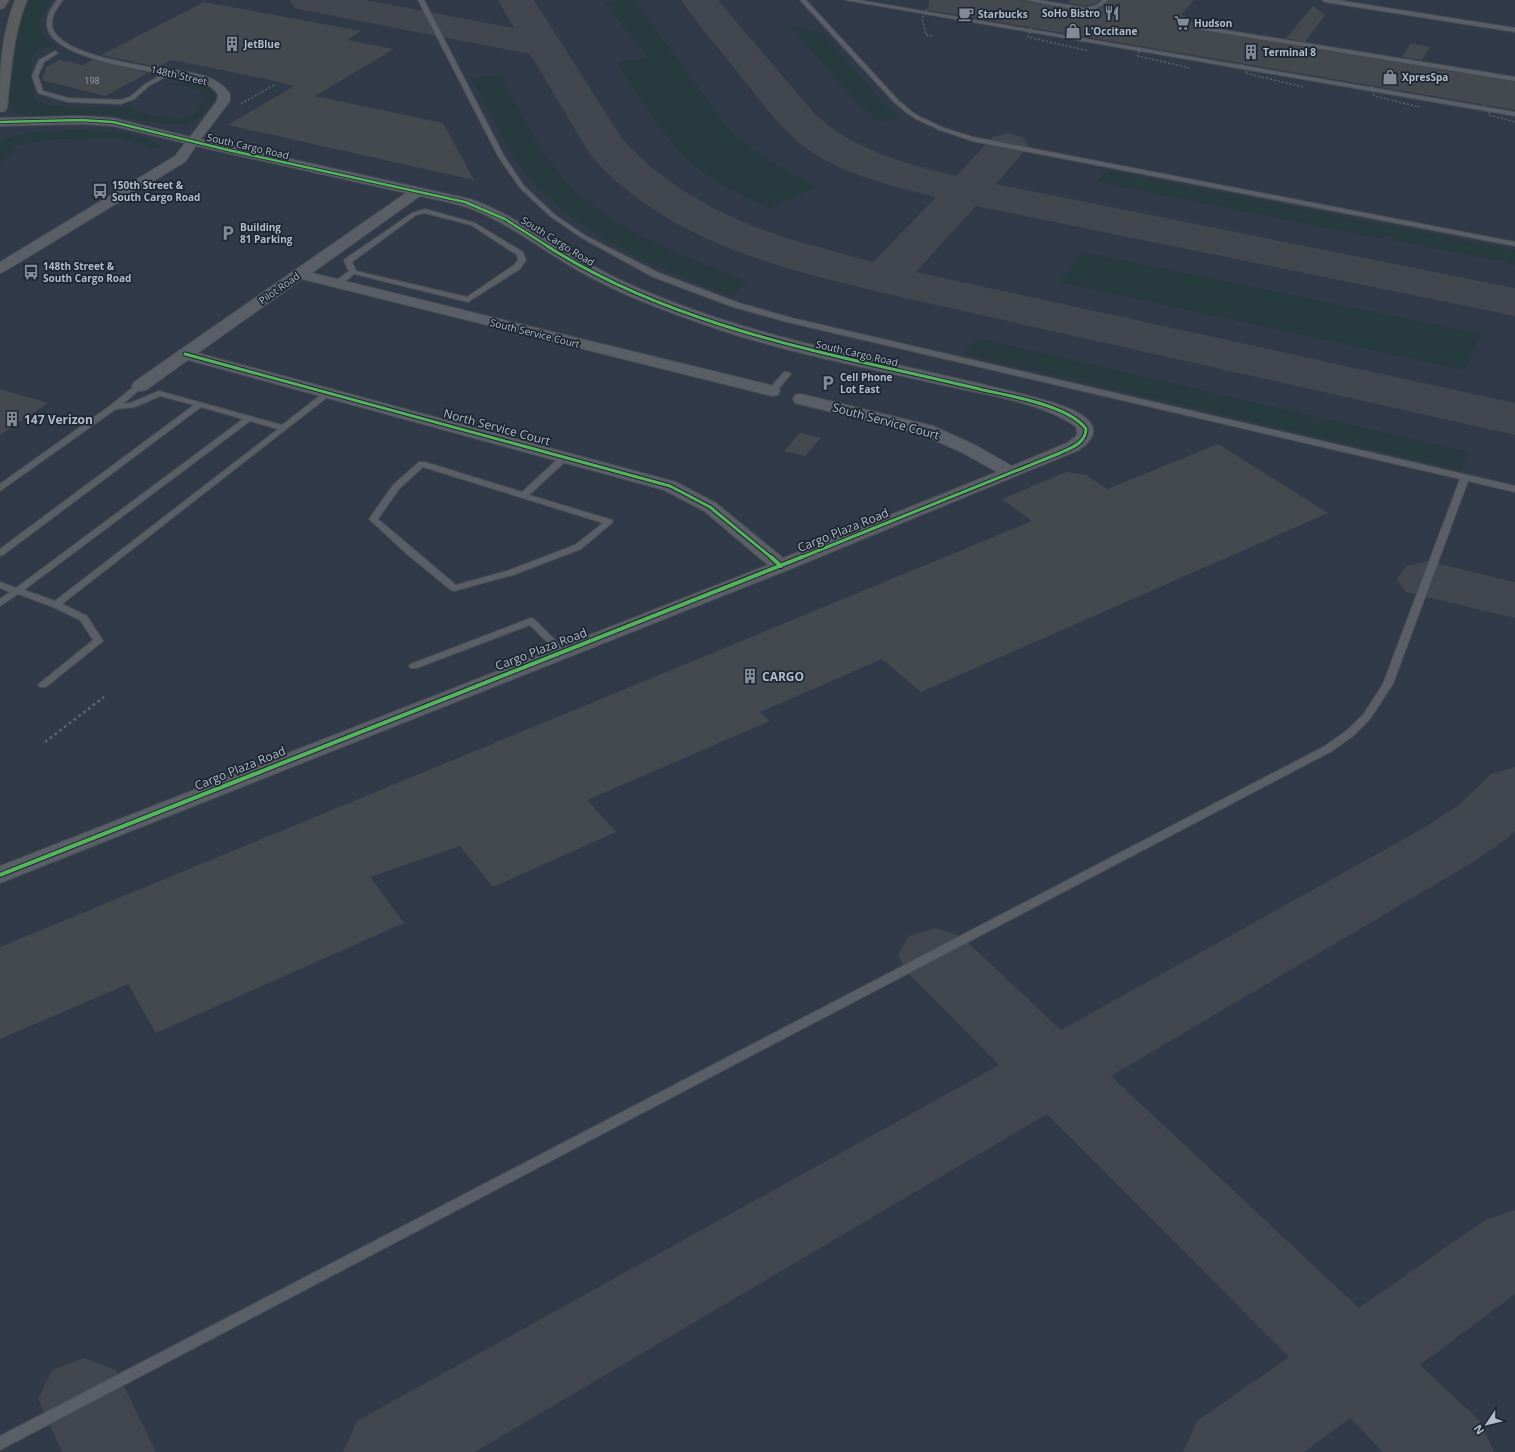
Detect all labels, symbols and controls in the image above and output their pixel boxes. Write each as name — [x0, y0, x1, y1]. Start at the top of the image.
restaurant icon: SoHo Bistro — [1103, 4, 1121, 22]
cafe icon: Starbucks — [957, 5, 975, 23]
place label: SoHo Bistro — [1042, 6, 1100, 20]
place label: Starbucks — [978, 7, 1028, 21]
supermarket icon: Hudson — [1173, 14, 1191, 32]
place label: Hudson — [1194, 16, 1232, 30]
shop icon: L'Occitane — [1064, 22, 1082, 40]
place label: L'Occitane — [1085, 24, 1138, 38]
building icon: JetBlue — [223, 35, 241, 53]
place label: JetBlue — [243, 37, 280, 51]
building icon: Terminal 8 — [1242, 43, 1260, 61]
place label: Terminal 8 — [1263, 45, 1316, 59]
street label: 148th Street — [149, 62, 209, 88]
shop icon: XpresSpa — [1381, 68, 1399, 86]
place label: XpresSpa — [1402, 70, 1448, 84]
house number: 198 — [84, 74, 100, 87]
street label: South Cargo Road — [206, 130, 290, 162]
place label: 150th Street & South Cargo Road — [112, 178, 200, 204]
bus stop icon: 150th Street & South Cargo Road — [91, 182, 109, 200]
street label: South Cargo Road — [519, 213, 597, 269]
place label: Building 81 Parking — [240, 220, 293, 246]
parking icon: Building 81 Parking — [219, 224, 237, 242]
place label: 148th Street & South Cargo Road — [43, 259, 131, 285]
bus stop icon: 148th Street & South Cargo Road — [22, 263, 40, 281]
street label: Pilot Road — [256, 269, 302, 307]
street label: South Service Court — [489, 315, 582, 351]
street label: South Cargo Road — [815, 337, 899, 369]
place label: Cell Phone Lot East — [840, 370, 893, 396]
parking icon: Cell Phone Lot East — [819, 374, 837, 392]
street label: South Service Court — [831, 399, 941, 443]
street label: North Service Court — [442, 405, 552, 449]
building icon: 147 Verizon — [3, 410, 21, 428]
place label: 147 Verizon — [24, 411, 93, 428]
street label: Cargo Plaza Road — [795, 504, 891, 556]
street label: Cargo Plaza Road — [493, 624, 589, 674]
building icon: CARGO — [741, 667, 759, 685]
place label: CARGO — [762, 668, 804, 685]
street label: Cargo Plaza Road — [192, 742, 288, 794]
north arrow — [1467, 1404, 1507, 1444]
text: N — [1470, 1422, 1487, 1438]

